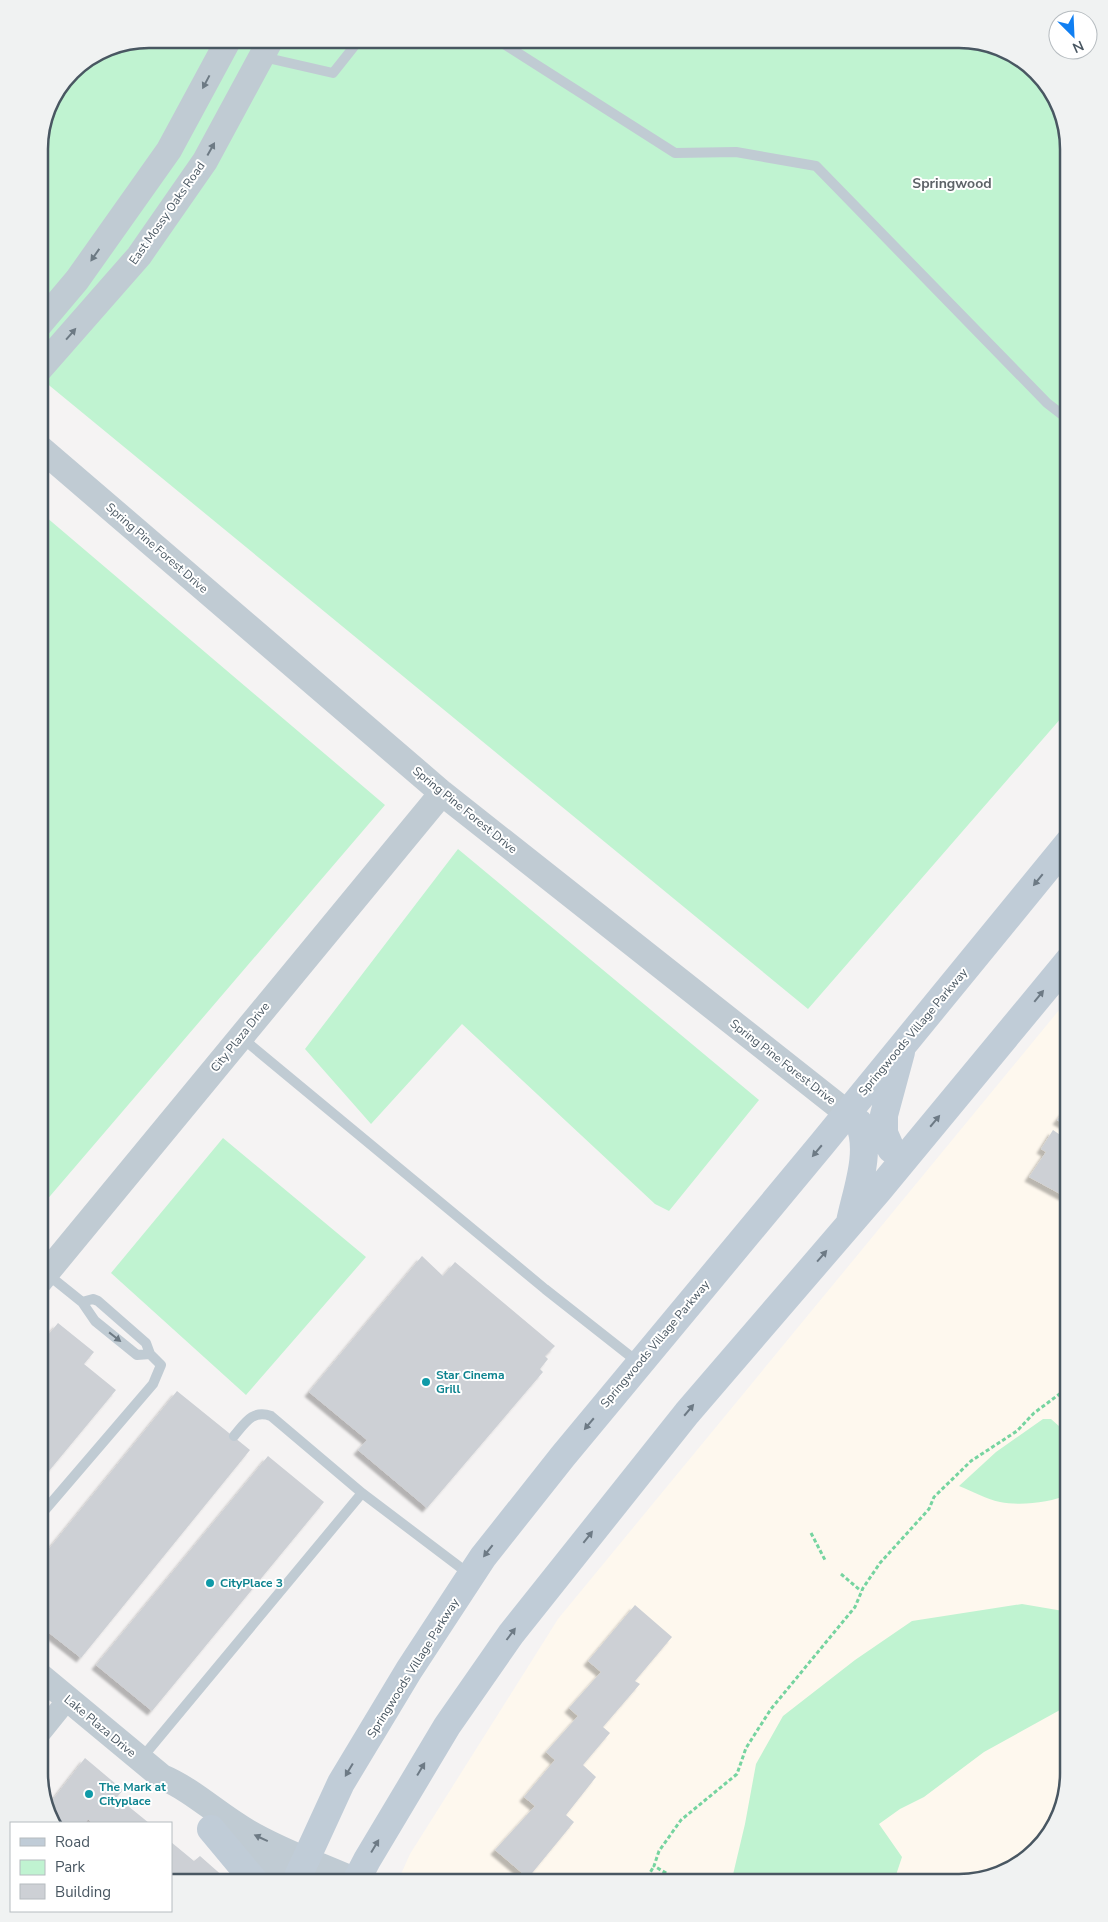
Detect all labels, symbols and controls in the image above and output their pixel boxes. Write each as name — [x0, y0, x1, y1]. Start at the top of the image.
north arrow — [1048, 10, 1098, 60]
text: N — [1069, 36, 1087, 57]
one-way arrow — [202, 75, 210, 89]
one-way arrow — [207, 141, 215, 156]
street label: East Mossy Oaks Road — [125, 158, 209, 268]
district label: Springwood — [912, 174, 992, 193]
one-way arrow — [90, 248, 100, 261]
one-way arrow — [65, 328, 77, 340]
street label: Spring Pine Forest Drive — [103, 499, 211, 597]
street label: Spring Pine Forest Drive — [409, 763, 521, 857]
one-way arrow — [1033, 873, 1044, 886]
street label: Springwoods Village Parkway — [855, 964, 972, 1099]
one-way arrow — [1034, 990, 1045, 1003]
street label: City Plaza Drive — [207, 999, 273, 1075]
street label: Spring Pine Forest Drive — [727, 1016, 839, 1108]
one-way arrow — [929, 1115, 940, 1127]
one-way arrow — [811, 1144, 822, 1157]
one-way arrow — [816, 1250, 828, 1262]
street label: Springwoods Village Parkway — [597, 1276, 714, 1411]
one-way arrow — [108, 1332, 121, 1343]
place label: Star Cinema Grill — [436, 1367, 504, 1397]
marker: Star Cinema Grill — [420, 1376, 432, 1388]
one-way arrow — [684, 1403, 695, 1416]
one-way arrow — [584, 1417, 595, 1430]
one-way arrow — [582, 1531, 593, 1544]
one-way arrow — [483, 1544, 493, 1557]
place label: CityPlace 3 — [220, 1575, 283, 1591]
marker: CityPlace 3 — [204, 1577, 216, 1589]
street label: Springwoods Village Parkway — [363, 1594, 463, 1741]
one-way arrow — [506, 1627, 516, 1641]
street label: Lake Plaza Drive — [61, 1691, 139, 1761]
one-way arrow — [416, 1763, 425, 1776]
one-way arrow — [344, 1764, 353, 1777]
place label: The Mark at Cityplace — [99, 1779, 166, 1809]
marker: The Mark at Cityplace — [83, 1788, 95, 1800]
legend — [10, 1822, 172, 1912]
text: Road — [55, 1832, 90, 1852]
one-way arrow — [253, 1834, 268, 1843]
one-way arrow — [371, 1839, 380, 1852]
text: Park — [55, 1857, 85, 1877]
text: Building — [55, 1882, 111, 1902]

